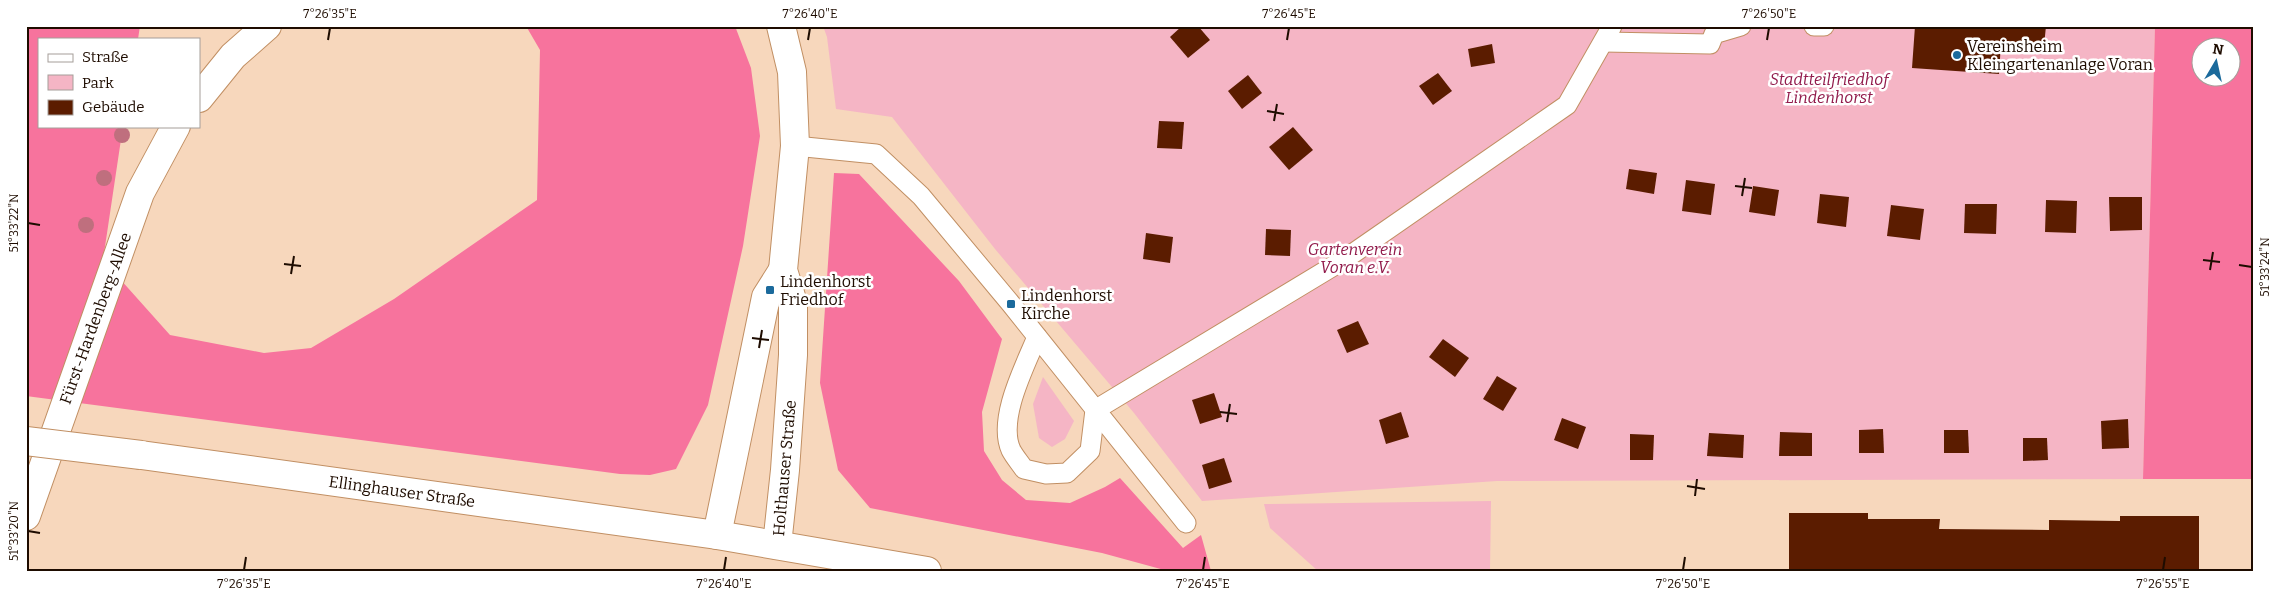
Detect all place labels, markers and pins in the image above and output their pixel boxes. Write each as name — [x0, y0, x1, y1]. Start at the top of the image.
place label: Vereinsheim Kleingartenanlage Voran — [1967, 37, 2153, 74]
marker: Vereinsheim Kleingartenanlage Voran — [1951, 49, 1963, 61]
place label: Lindenhorst Friedhof — [780, 272, 872, 309]
marker: Lindenhorst Friedhof — [764, 284, 776, 296]
place label: Lindenhorst Kirche — [1021, 286, 1113, 323]
marker: Lindenhorst Kirche — [1005, 298, 1017, 310]

